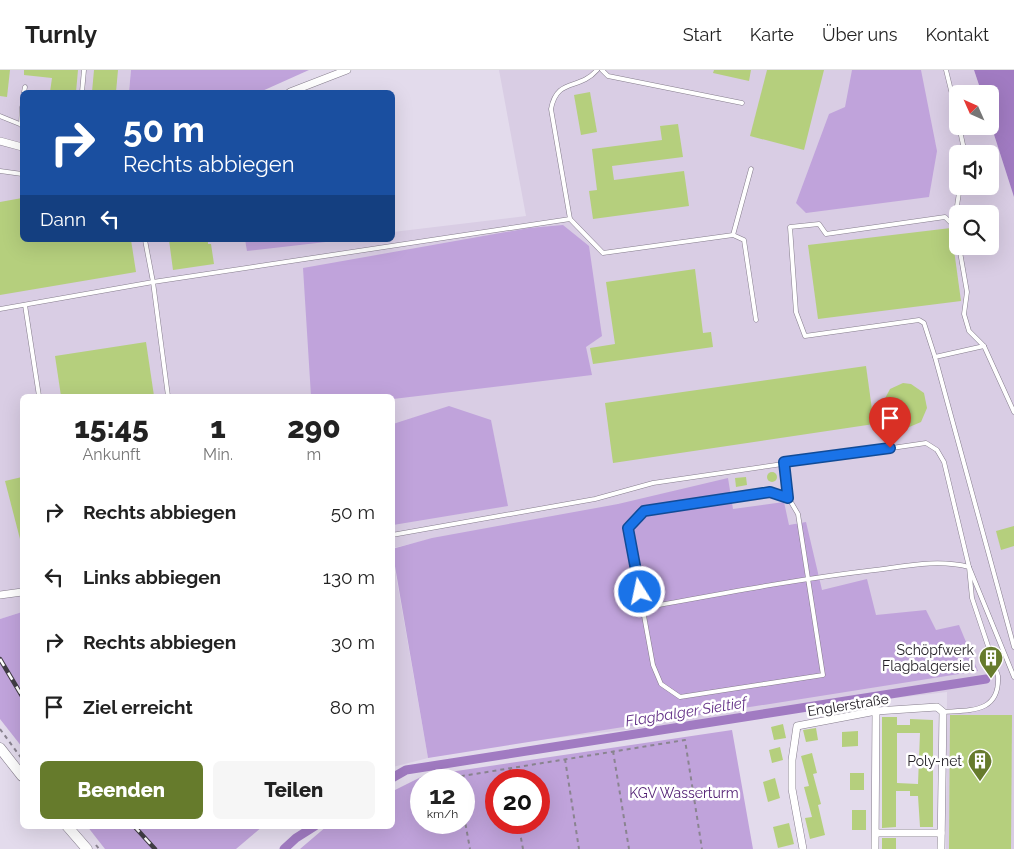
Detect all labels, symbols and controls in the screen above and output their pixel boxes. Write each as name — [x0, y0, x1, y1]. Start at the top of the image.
text: Turnly — [25, 20, 97, 49]
text: Start — [683, 24, 722, 45]
text: Karte — [750, 24, 794, 45]
text: Über uns — [822, 24, 897, 45]
text: Kontakt — [925, 24, 989, 45]
north arrow — [949, 85, 999, 135]
map controls — [949, 85, 999, 255]
text: 50 m — [123, 109, 205, 150]
icon: right — [40, 110, 105, 175]
button: sound — [949, 145, 999, 195]
text: Rechts abbiegen — [123, 151, 295, 177]
icon: left — [96, 205, 124, 233]
button: search — [949, 205, 999, 255]
text: Dann — [40, 208, 86, 230]
pin — [869, 397, 911, 448]
icon: arrive — [876, 404, 904, 432]
text: 15:45 — [74, 410, 149, 445]
text: 1 — [210, 410, 226, 445]
text: 290 — [287, 410, 341, 445]
text: Ankunft — [83, 445, 141, 464]
text: Min. — [203, 445, 233, 464]
text: m — [307, 445, 321, 464]
icon: right — [40, 498, 68, 526]
text: Rechts abbiegen — [83, 501, 236, 523]
text: 50 m — [331, 501, 375, 523]
icon: left — [40, 563, 68, 591]
position arrow — [613, 565, 665, 617]
text: Links abbiegen — [83, 566, 221, 588]
text: 130 m — [323, 566, 375, 588]
icon: right — [40, 628, 68, 656]
text: Rechts abbiegen — [83, 631, 236, 653]
text: 30 m — [331, 631, 375, 653]
place label: Schöpfwerk Flagbalgersiel — [882, 642, 975, 674]
building icon: Schöpfwerk Flagbalgersiel — [978, 645, 1004, 679]
street label: Englerstraße — [806, 691, 890, 719]
icon: arrive — [40, 693, 68, 721]
water label: Flagbalger Sieltief — [624, 693, 750, 730]
text: Ziel erreicht — [83, 696, 193, 718]
text: 80 m — [330, 696, 375, 718]
building icon: Poly-net — [967, 748, 993, 782]
place label: Poly-net — [907, 753, 962, 769]
button: Beenden — [40, 761, 203, 819]
button: Teilen — [213, 761, 375, 819]
speed limit sign: 20 — [485, 769, 550, 834]
text: 12 — [429, 780, 456, 810]
park label: KGV Wasserturm — [629, 785, 739, 801]
text: km/h — [427, 807, 458, 821]

